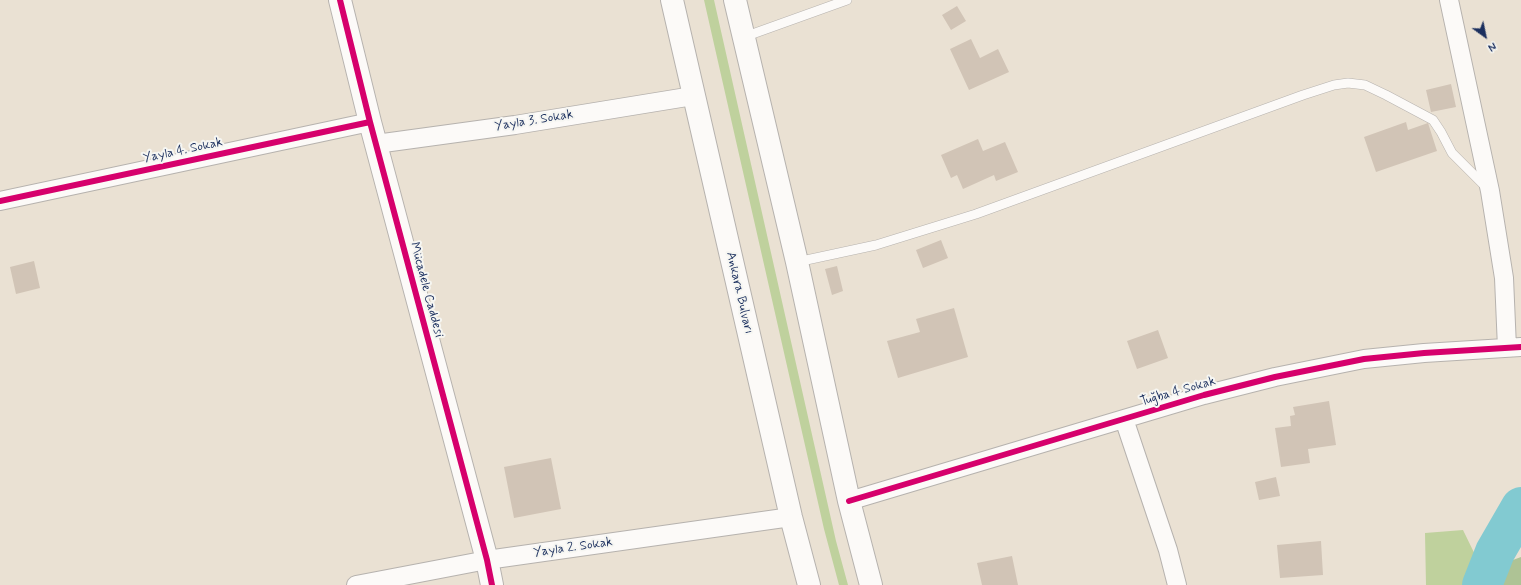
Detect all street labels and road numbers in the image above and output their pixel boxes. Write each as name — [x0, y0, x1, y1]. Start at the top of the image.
street label: Yayla 3. Sokak — [494, 107, 574, 135]
street label: Yayla 4. Sokak — [142, 135, 224, 167]
street label: Mücadele Caddesi — [406, 241, 446, 339]
street label: Ankara Bulvarı — [722, 250, 756, 336]
street label: Tuğba 4 Sokak — [1139, 374, 1217, 410]
street label: Yayla 2. Sokak — [532, 535, 614, 561]

